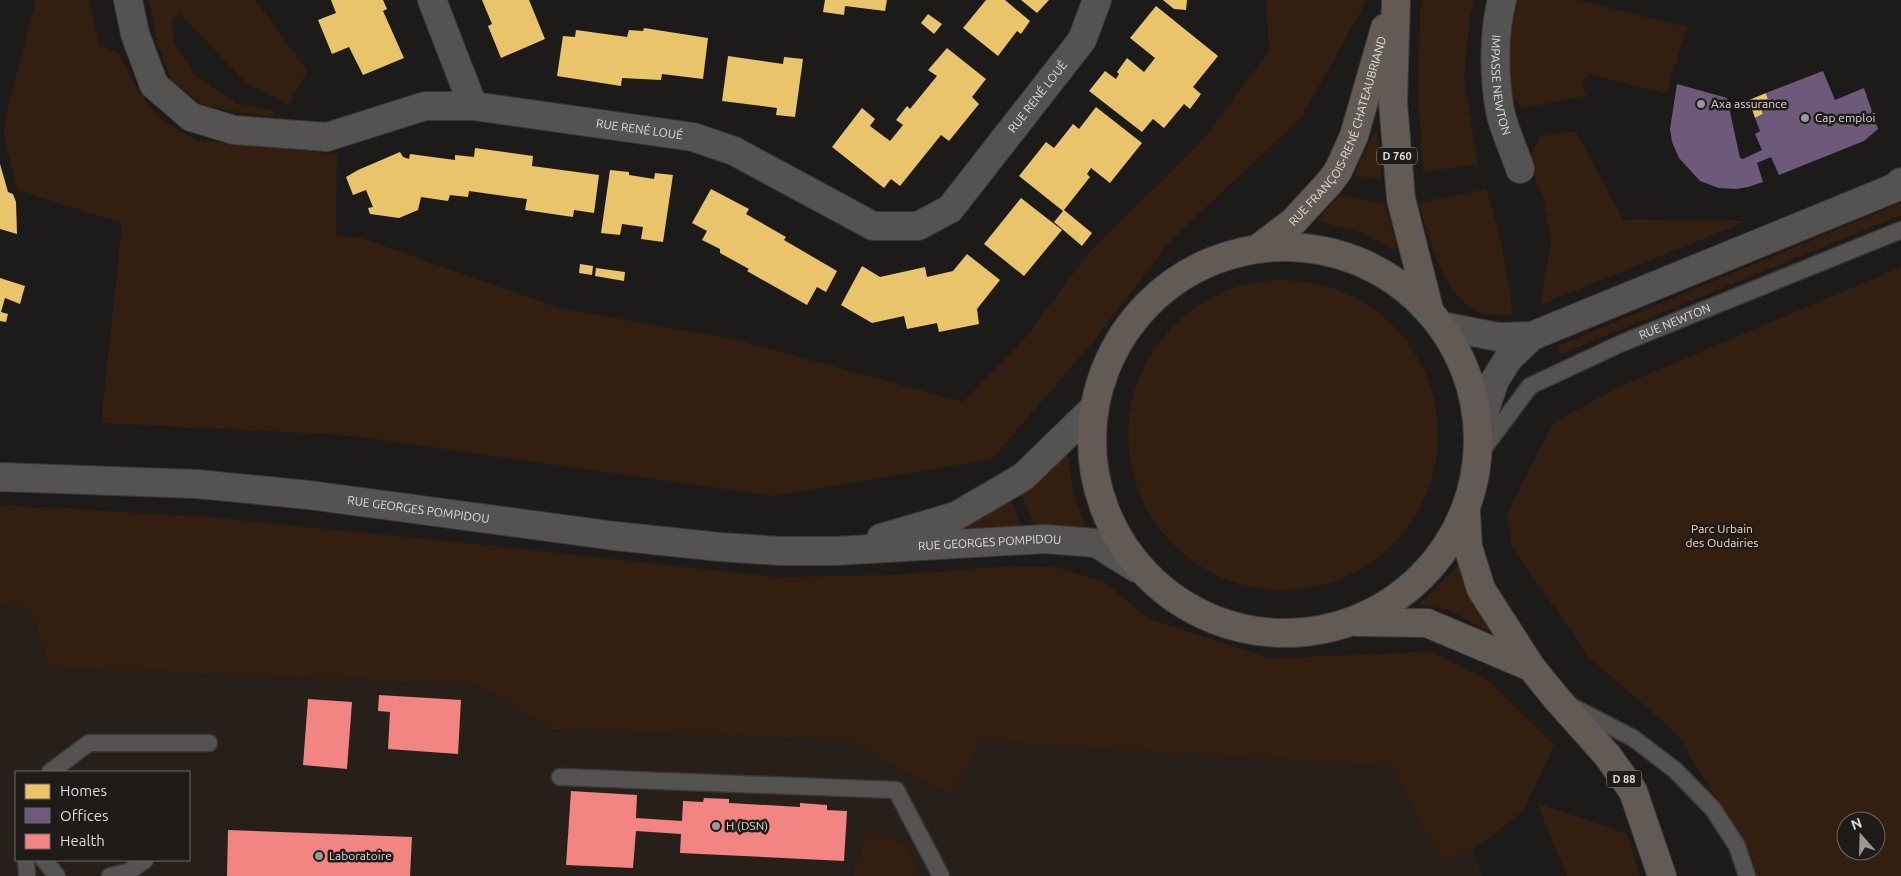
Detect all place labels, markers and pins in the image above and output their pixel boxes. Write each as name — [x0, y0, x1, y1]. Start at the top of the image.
place label: Axa assurance — [1711, 97, 1787, 110]
marker: Axa assurance — [1695, 98, 1707, 110]
place label: Cap emploi — [1815, 111, 1875, 124]
marker: Cap emploi — [1799, 112, 1811, 124]
place label: H (DSN) — [726, 819, 768, 833]
marker: H (DSN) — [710, 820, 722, 832]
place label: Laboratoire — [329, 849, 392, 862]
marker: Laboratoire — [313, 850, 325, 862]

